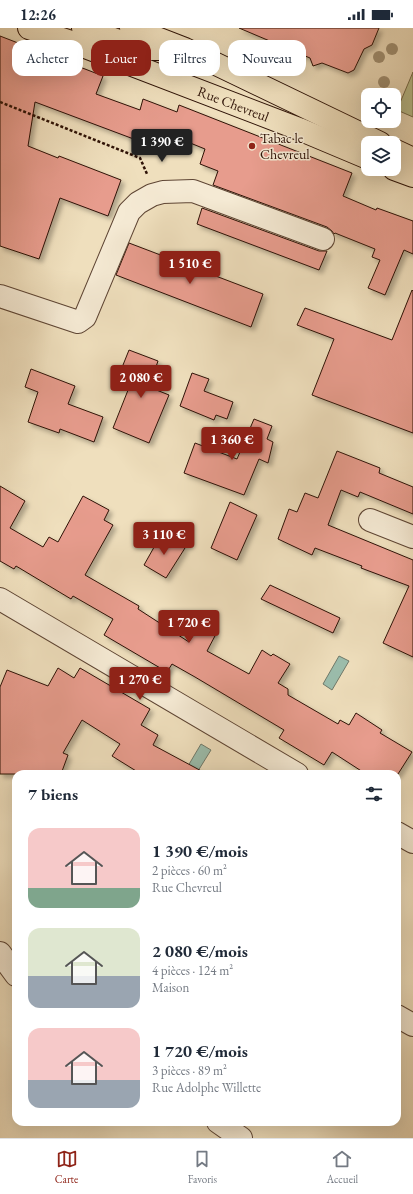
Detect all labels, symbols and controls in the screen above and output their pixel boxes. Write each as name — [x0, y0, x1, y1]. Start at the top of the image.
text: 12:26 — [20, 5, 56, 24]
chip: Acheter — [12, 40, 83, 76]
chip: Louer — [91, 40, 151, 76]
chip: Filtres — [159, 40, 220, 76]
chip: Nouveau — [228, 40, 306, 76]
street label: Rue Chevreul — [195, 82, 272, 126]
map controls — [361, 88, 401, 176]
button: locate — [361, 88, 401, 128]
pin: 1 390 € — [125, 129, 199, 163]
place label: Tabac le Chevreul — [260, 129, 310, 163]
text: 1 390 € — [140, 133, 184, 150]
button: layers — [361, 136, 401, 176]
marker: Tabac le Chevreul — [247, 141, 257, 151]
pin: 1 510 € — [153, 251, 227, 285]
text: 1 510 € — [168, 255, 212, 272]
pin: 2 080 € — [104, 365, 178, 399]
text: 2 080 € — [119, 369, 163, 386]
pin: 1 360 € — [195, 427, 269, 461]
text: 1 360 € — [210, 431, 254, 448]
pin: 3 110 € — [127, 522, 201, 556]
text: 3 110 € — [142, 526, 186, 543]
pin: 1 720 € — [152, 610, 226, 644]
text: 1 720 € — [167, 614, 211, 631]
pin: 1 270 € — [103, 667, 177, 701]
text: 1 270 € — [118, 671, 162, 688]
text: 7 biens — [28, 783, 78, 805]
icon: filters — [363, 783, 385, 805]
text: 1 390 €/mois — [152, 840, 248, 862]
icon: home — [60, 844, 108, 892]
text: 2 pièces · 60 m² — [152, 862, 227, 879]
text: Rue Chevreul — [152, 879, 222, 896]
text: 2 080 €/mois — [152, 940, 248, 962]
icon: home — [60, 944, 108, 992]
text: 4 pièces · 124 m² — [152, 962, 233, 979]
text: Maison — [152, 979, 189, 996]
text: 1 720 €/mois — [152, 1040, 248, 1062]
icon: home — [60, 1044, 108, 1092]
text: 3 pièces · 89 m² — [152, 1062, 227, 1079]
text: Rue Adolphe Willette — [152, 1079, 261, 1096]
tab: Carte — [55, 1148, 78, 1186]
tab: Favoris — [188, 1148, 217, 1186]
tab: Accueil — [326, 1148, 358, 1186]

